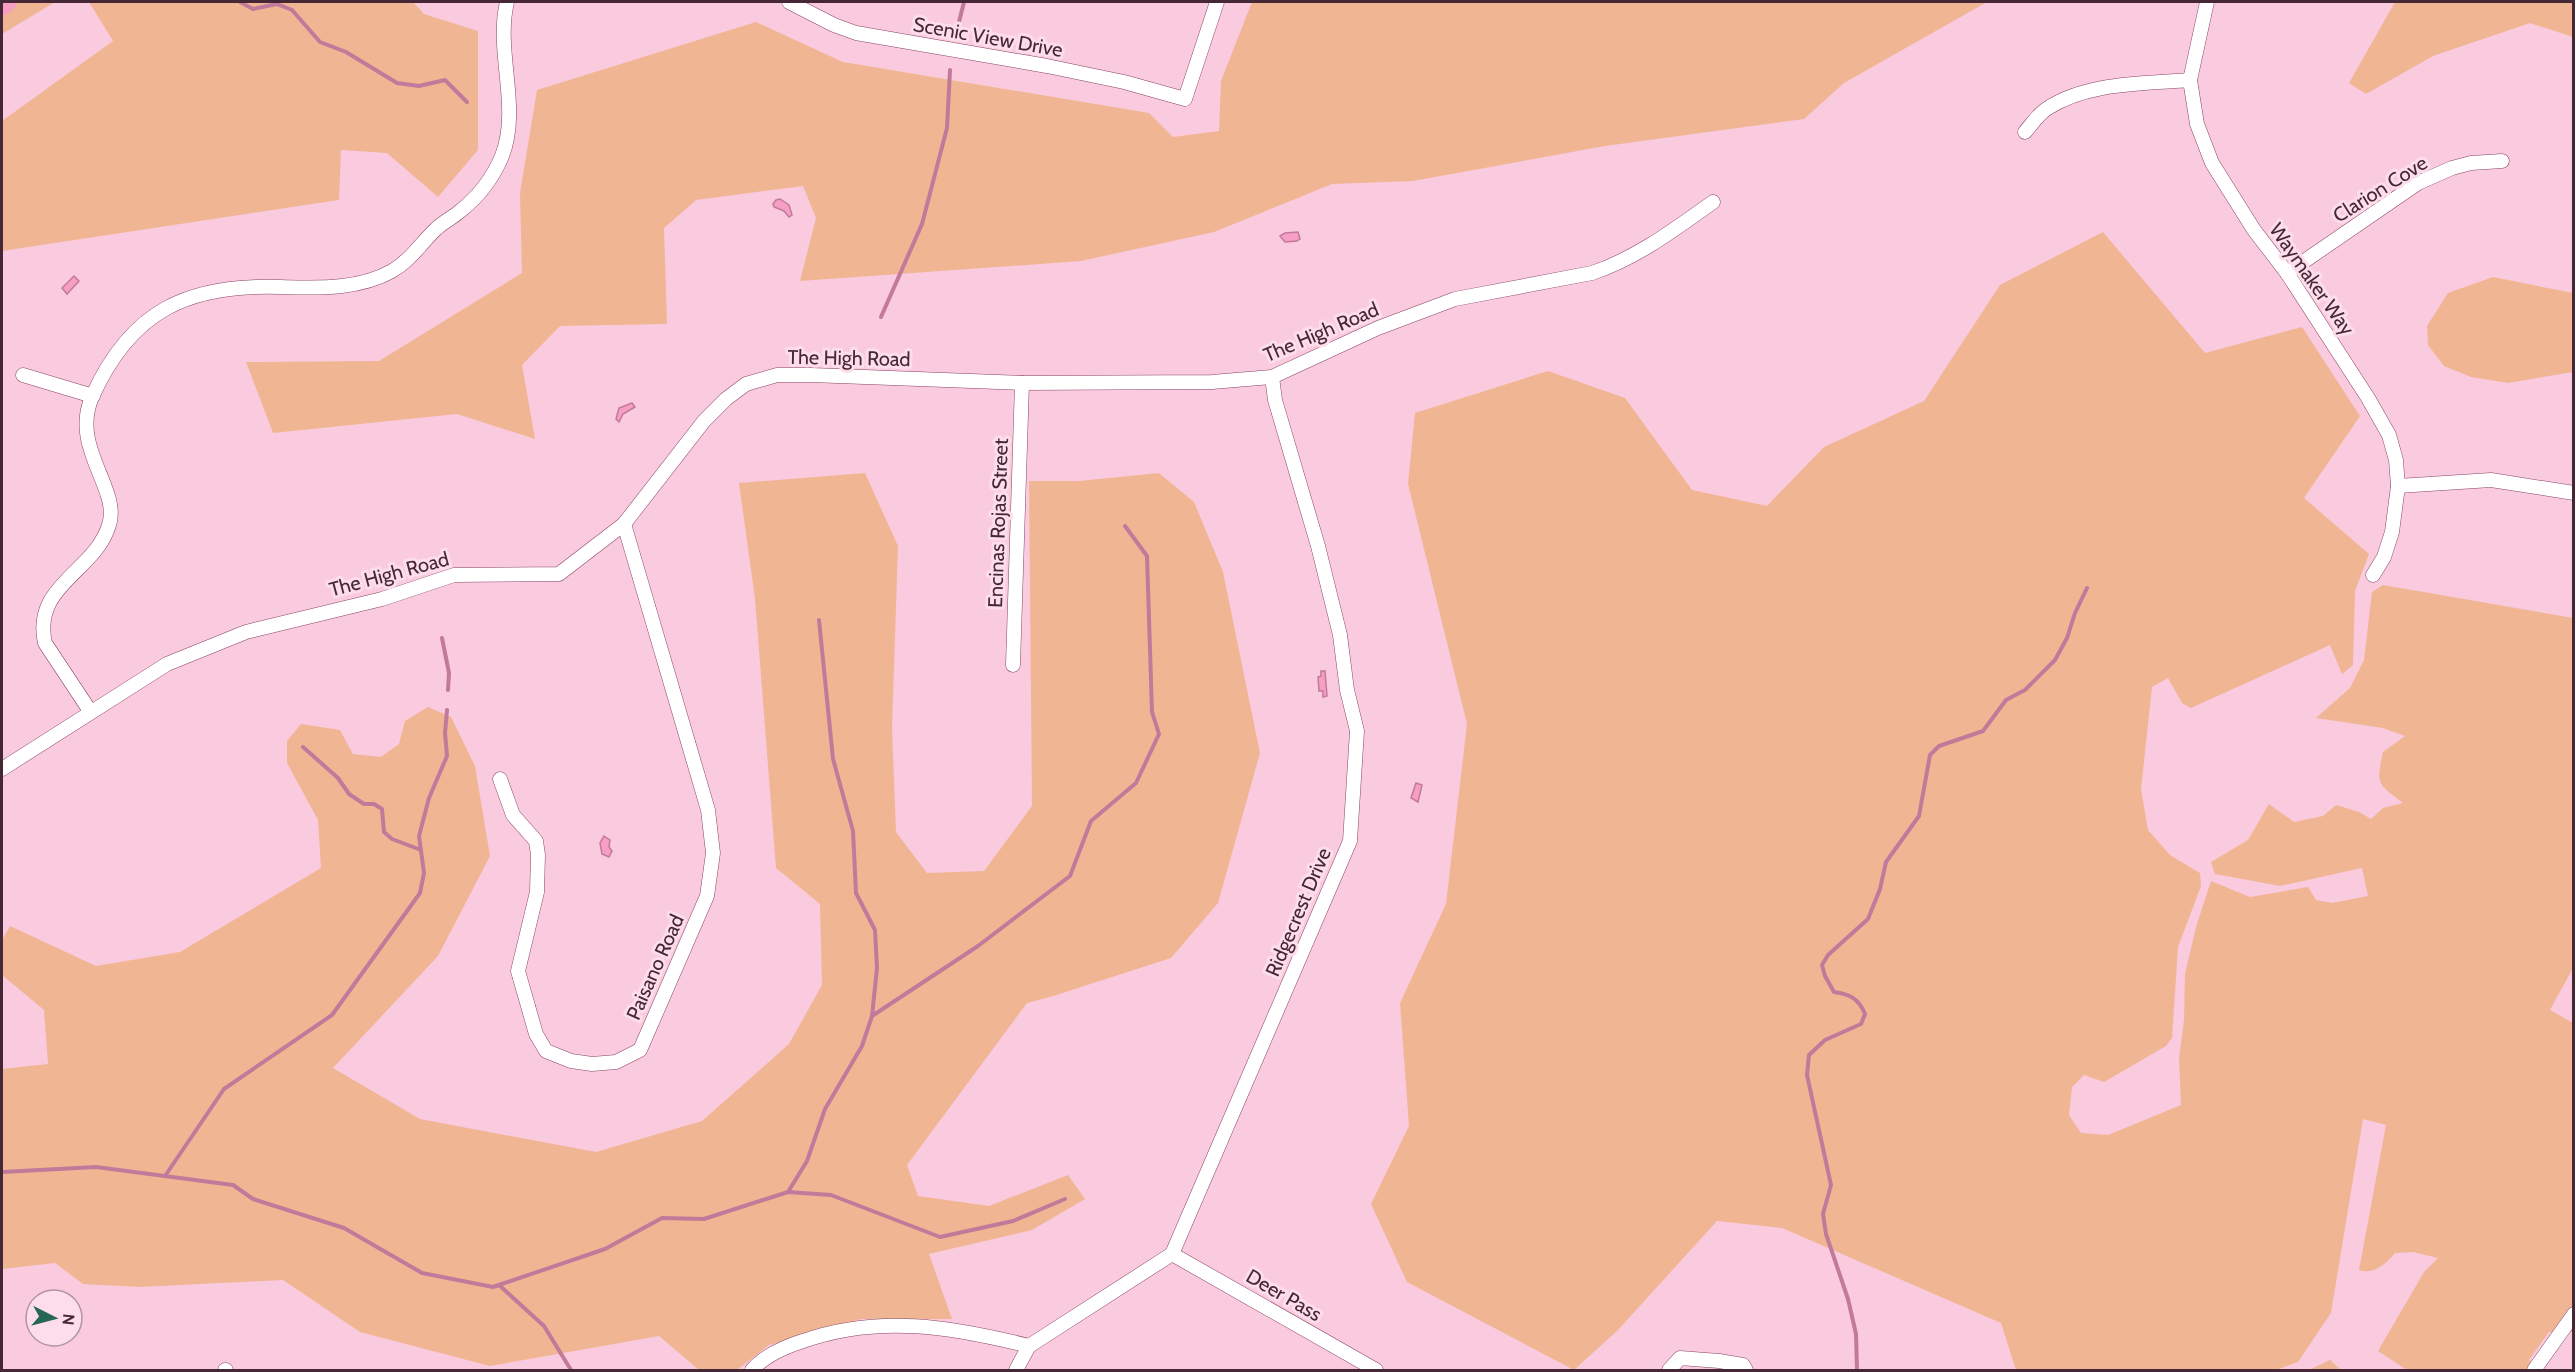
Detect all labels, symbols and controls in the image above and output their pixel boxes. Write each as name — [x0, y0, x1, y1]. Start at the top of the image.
street label: Scenic View Drive — [911, 12, 1065, 62]
street label: Clarion Cove — [2328, 151, 2432, 227]
street label: Waymaker Way — [2264, 218, 2360, 340]
street label: The High Road — [1260, 297, 1382, 367]
street label: The High Road — [787, 345, 911, 371]
street label: Encinas Rojas Street — [983, 438, 1013, 608]
street label: The High Road — [326, 546, 452, 602]
street label: Ridgecrest Drive — [1260, 844, 1336, 980]
street label: Paisano Road — [621, 911, 689, 1023]
street label: Deer Pass — [1242, 1264, 1326, 1326]
north arrow — [24, 1288, 84, 1348]
text: N — [58, 1313, 78, 1326]

